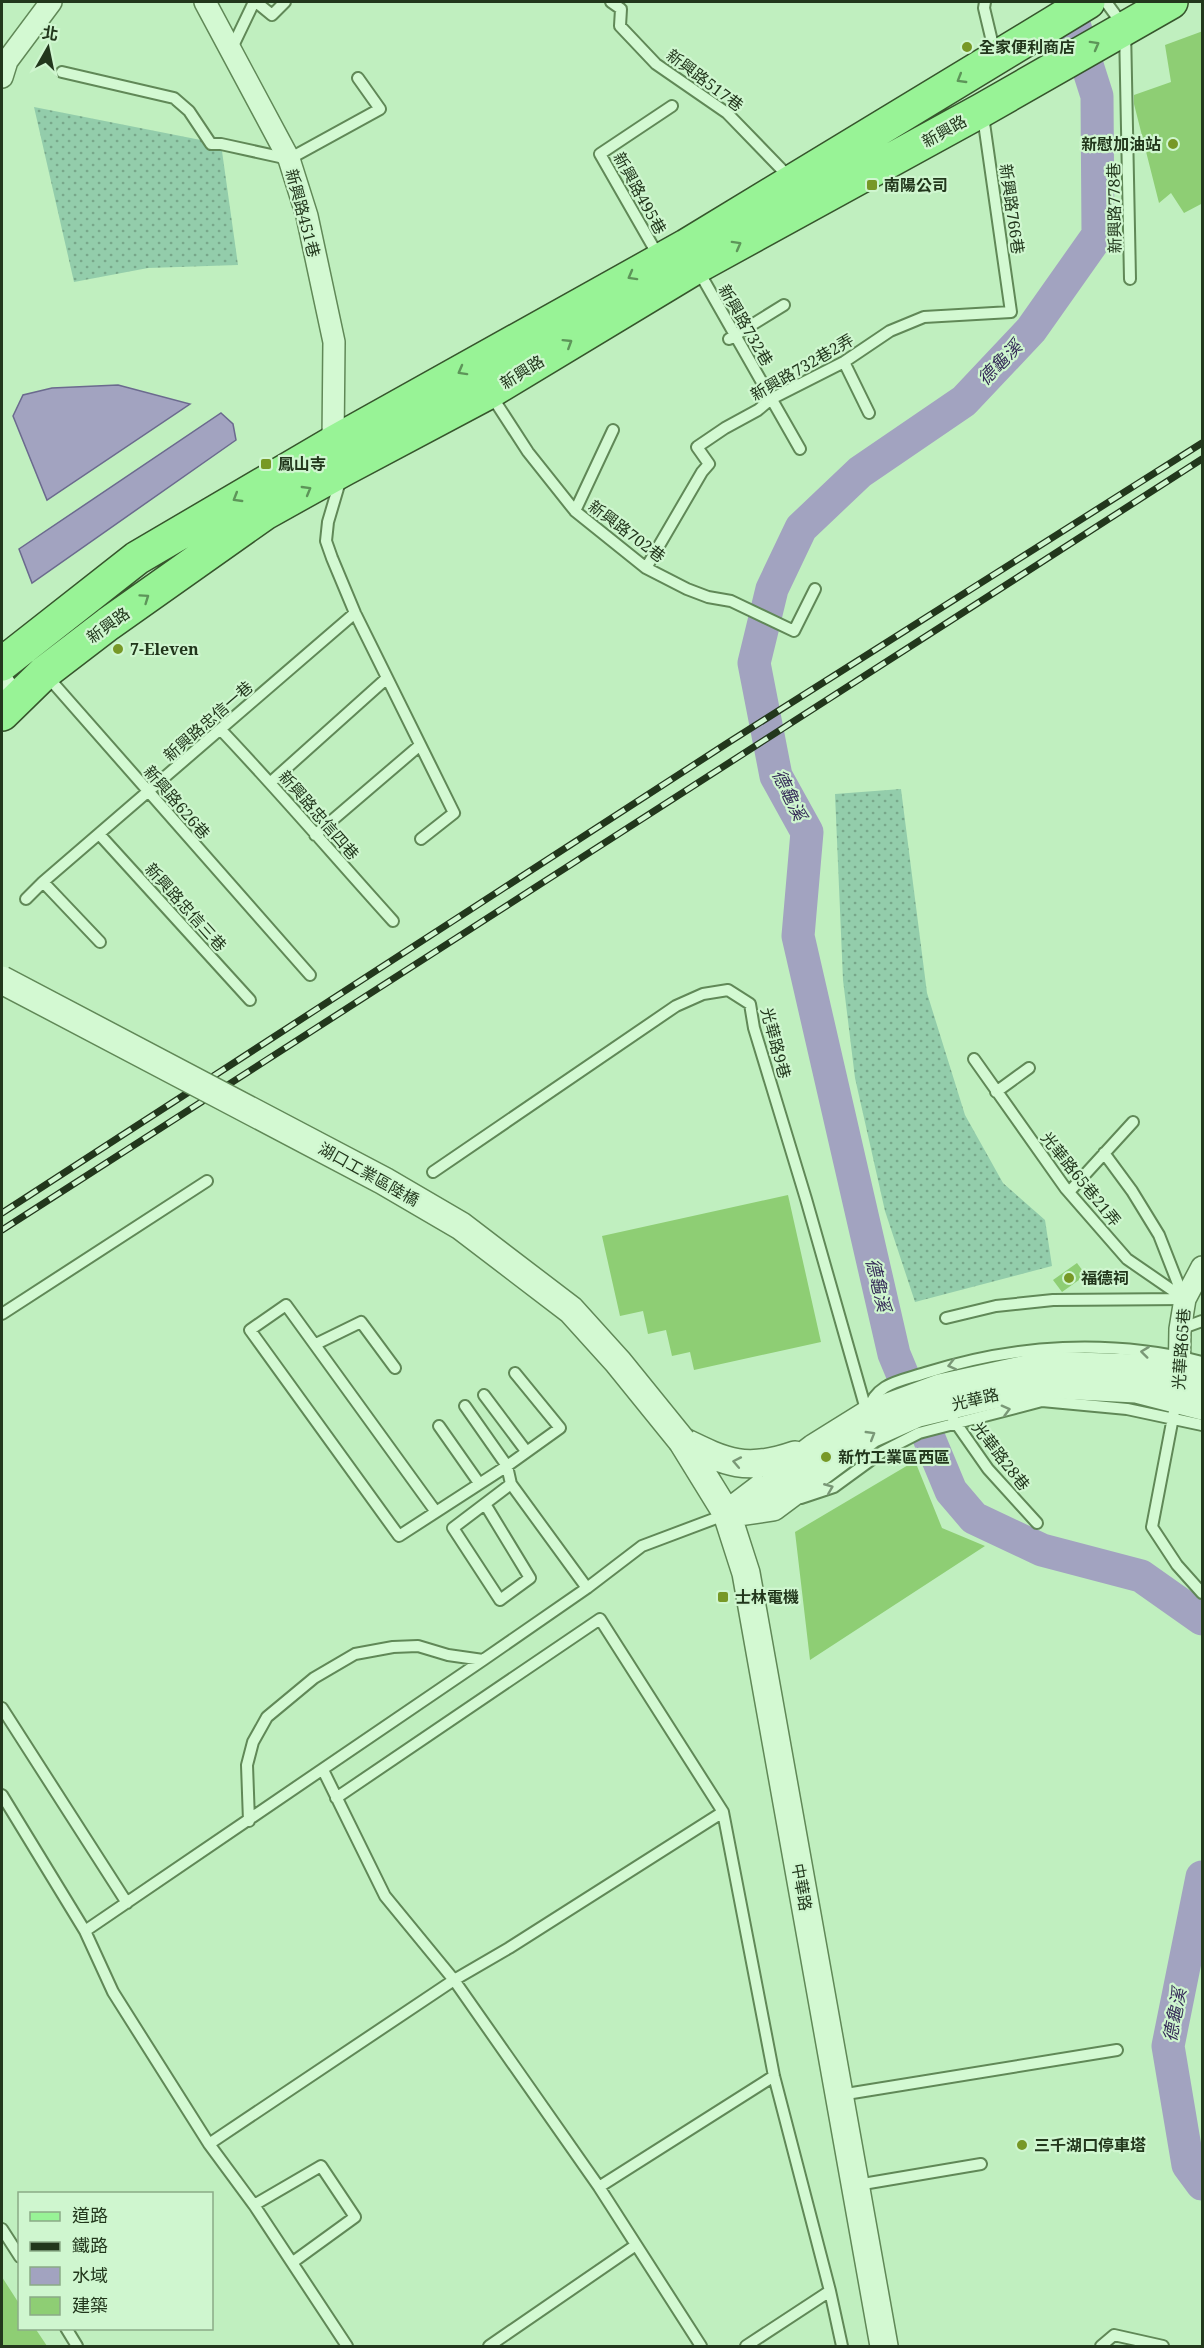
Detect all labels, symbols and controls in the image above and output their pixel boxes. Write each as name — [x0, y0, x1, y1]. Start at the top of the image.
north arrow — [18, 18, 78, 78]
text: 北 — [41, 21, 60, 45]
place label: 全家便利商店 — [979, 36, 1075, 58]
marker: 全家便利商店 — [960, 40, 974, 54]
one-way arrow — [1089, 41, 1099, 52]
street label: 新興路517巷 — [662, 44, 748, 116]
one-way arrow — [957, 71, 967, 83]
street label: 新興路 — [918, 110, 970, 152]
place label: 新慰加油站 — [1081, 133, 1161, 155]
marker: 新慰加油站 — [1166, 137, 1180, 151]
street label: 新興路495巷 — [608, 148, 672, 238]
street label: 新興路766巷 — [995, 162, 1029, 256]
street label: 新興路778巷 — [1102, 162, 1126, 254]
street label: 新興路451巷 — [281, 166, 325, 260]
place label: 南陽公司 — [884, 174, 948, 196]
marker: 南陽公司 — [865, 178, 879, 192]
one-way arrow — [731, 241, 741, 252]
one-way arrow — [628, 269, 638, 280]
street label: 新興路732巷 — [714, 280, 778, 370]
street label: 新興路732巷2弄 — [746, 329, 858, 405]
water label: 德龜溪 — [972, 332, 1029, 390]
one-way arrow — [562, 338, 572, 350]
street label: 新興路 — [496, 350, 548, 394]
one-way arrow — [458, 364, 468, 375]
place label: 鳳山寺 — [278, 453, 326, 475]
marker: 鳳山寺 — [259, 457, 273, 471]
one-way arrow — [301, 486, 311, 497]
one-way arrow — [233, 491, 243, 503]
street label: 新興路702巷 — [584, 495, 670, 567]
one-way arrow — [138, 594, 149, 605]
street label: 新興路 — [82, 602, 134, 648]
place label: 7-Eleven — [130, 638, 199, 660]
marker: 7-Eleven — [111, 642, 125, 656]
street label: 新興路忠信一巷 — [159, 676, 257, 766]
street label: 新興路626巷 — [139, 761, 215, 843]
water label: 德龜溪 — [767, 765, 814, 827]
street label: 新興路忠信四巷 — [274, 766, 364, 864]
street label: 新興路忠信三巷 — [140, 858, 232, 956]
street label: 光華路9巷 — [756, 1005, 796, 1081]
street label: 光華路65巷21弄 — [1036, 1127, 1126, 1231]
street label: 湖口工業區陸橋 — [315, 1137, 423, 1211]
water label: 德龜溪 — [861, 1256, 897, 1317]
place label: 福德祠 — [1081, 1267, 1129, 1289]
marker: 福德祠 — [1062, 1271, 1076, 1285]
street label: 光華路65巷 — [1167, 1307, 1195, 1391]
one-way arrow — [1140, 1346, 1150, 1359]
one-way arrow — [947, 1358, 958, 1370]
street label: 光華路 — [949, 1383, 1001, 1415]
one-way arrow — [1001, 1405, 1011, 1418]
street label: 光華路28巷 — [967, 1417, 1035, 1495]
one-way arrow — [865, 1431, 875, 1442]
place label: 新竹工業區西區 — [838, 1446, 950, 1468]
marker: 新竹工業區西區 — [819, 1450, 833, 1464]
one-way arrow — [732, 1456, 742, 1469]
one-way arrow — [823, 1483, 833, 1496]
place label: 士林電機 — [735, 1586, 799, 1608]
marker: 士林電機 — [716, 1590, 730, 1604]
street label: 中華路 — [787, 1861, 817, 1913]
water label: 德龜溪 — [1157, 1983, 1192, 2044]
place label: 三千湖口停車塔 — [1034, 2134, 1146, 2156]
marker: 三千湖口停車塔 — [1015, 2138, 1029, 2152]
legend — [18, 2192, 213, 2330]
text: 道路 — [72, 2203, 108, 2227]
text: 鐵路 — [72, 2233, 108, 2257]
text: 水域 — [72, 2263, 108, 2287]
text: 建築 — [72, 2293, 108, 2317]

